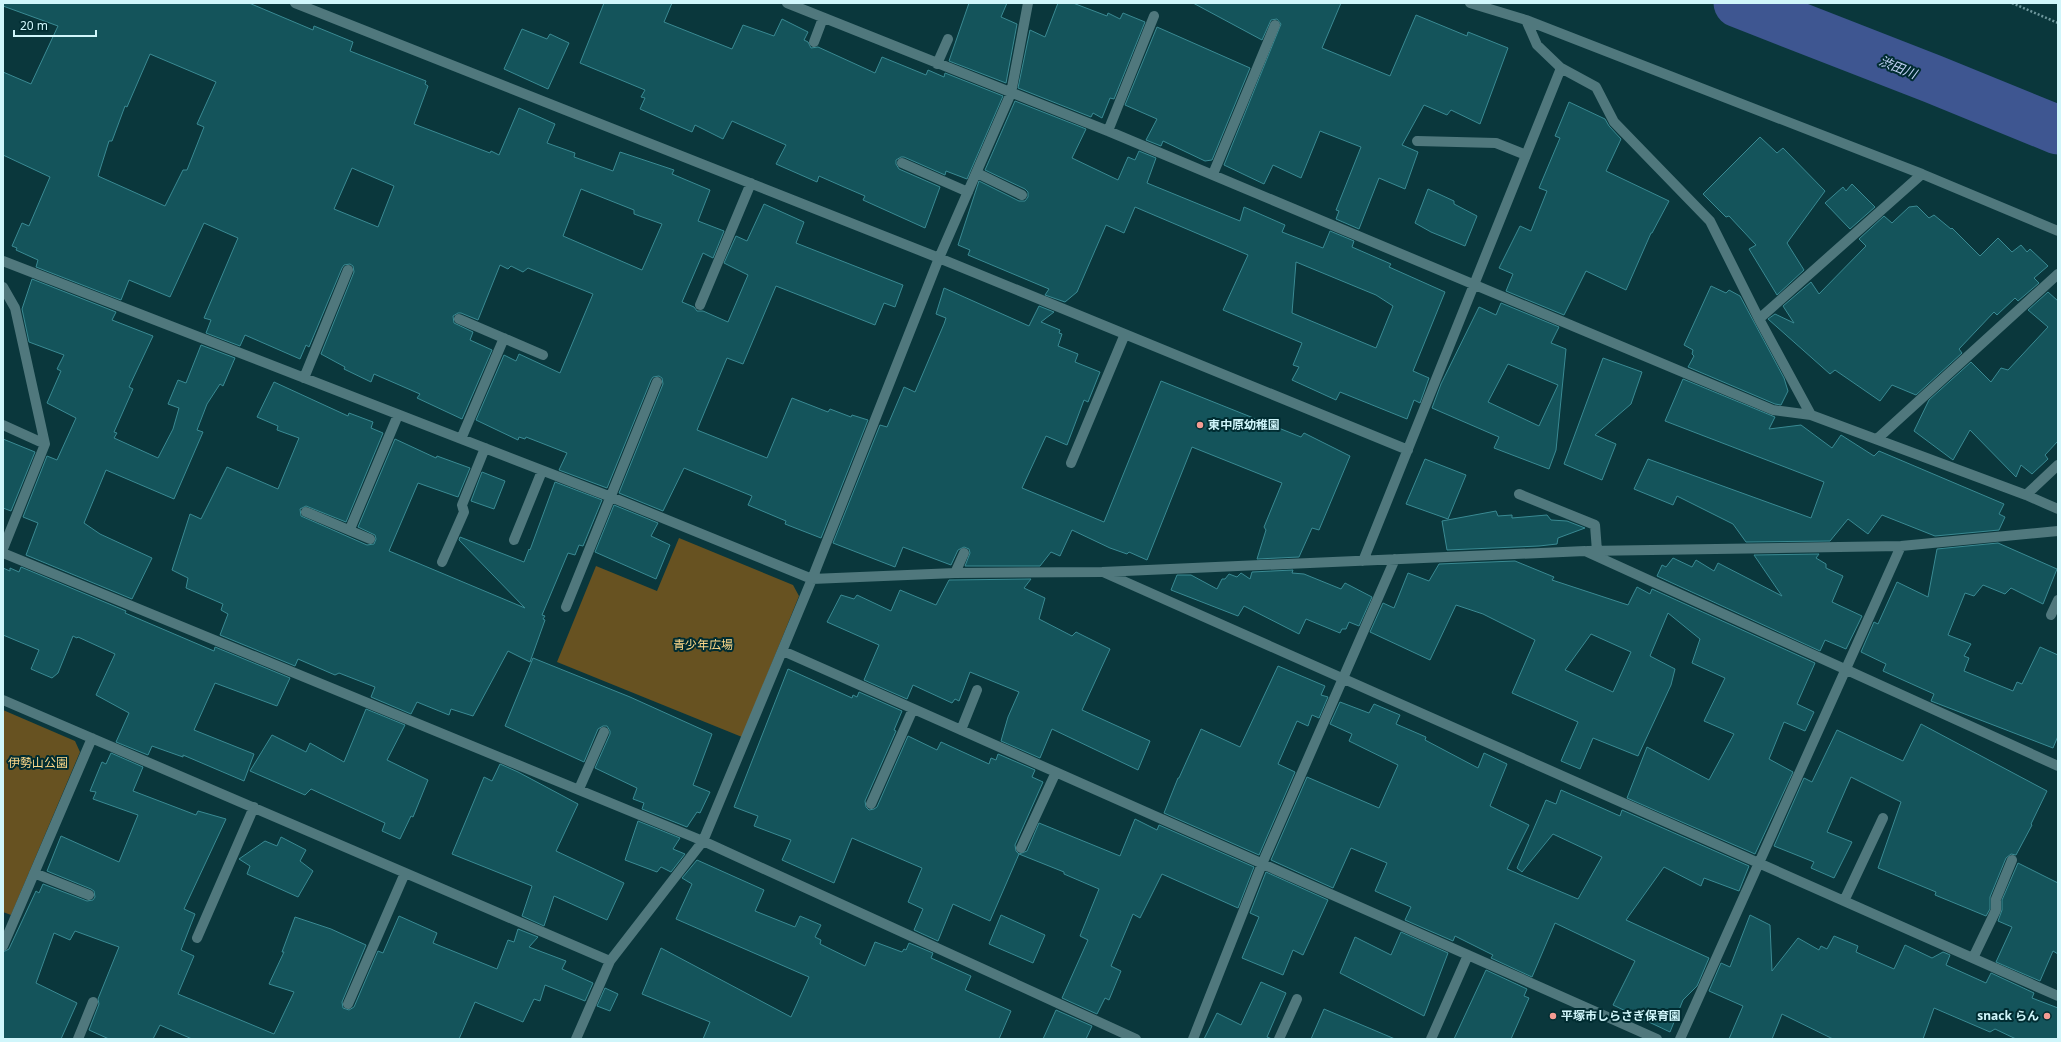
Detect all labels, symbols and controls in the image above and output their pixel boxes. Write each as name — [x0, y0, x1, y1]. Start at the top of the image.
scale bar — [14, 12, 96, 38]
text: 20 m — [20, 17, 48, 34]
water label: 渋田川 — [1877, 51, 1921, 83]
place label: 東中原幼稚園 — [1208, 416, 1280, 433]
marker: 東中原幼稚園 — [1195, 420, 1205, 430]
park label: 青少年広場 — [673, 636, 733, 653]
park label: 伊勢山公園 — [8, 754, 68, 771]
place label: 平塚市しらさぎ保育園 — [1561, 1007, 1681, 1024]
place label: snack らん — [1977, 1007, 2039, 1024]
marker: 平塚市しらさぎ保育園 — [1548, 1011, 1558, 1021]
marker: snack らん — [2042, 1011, 2052, 1021]

